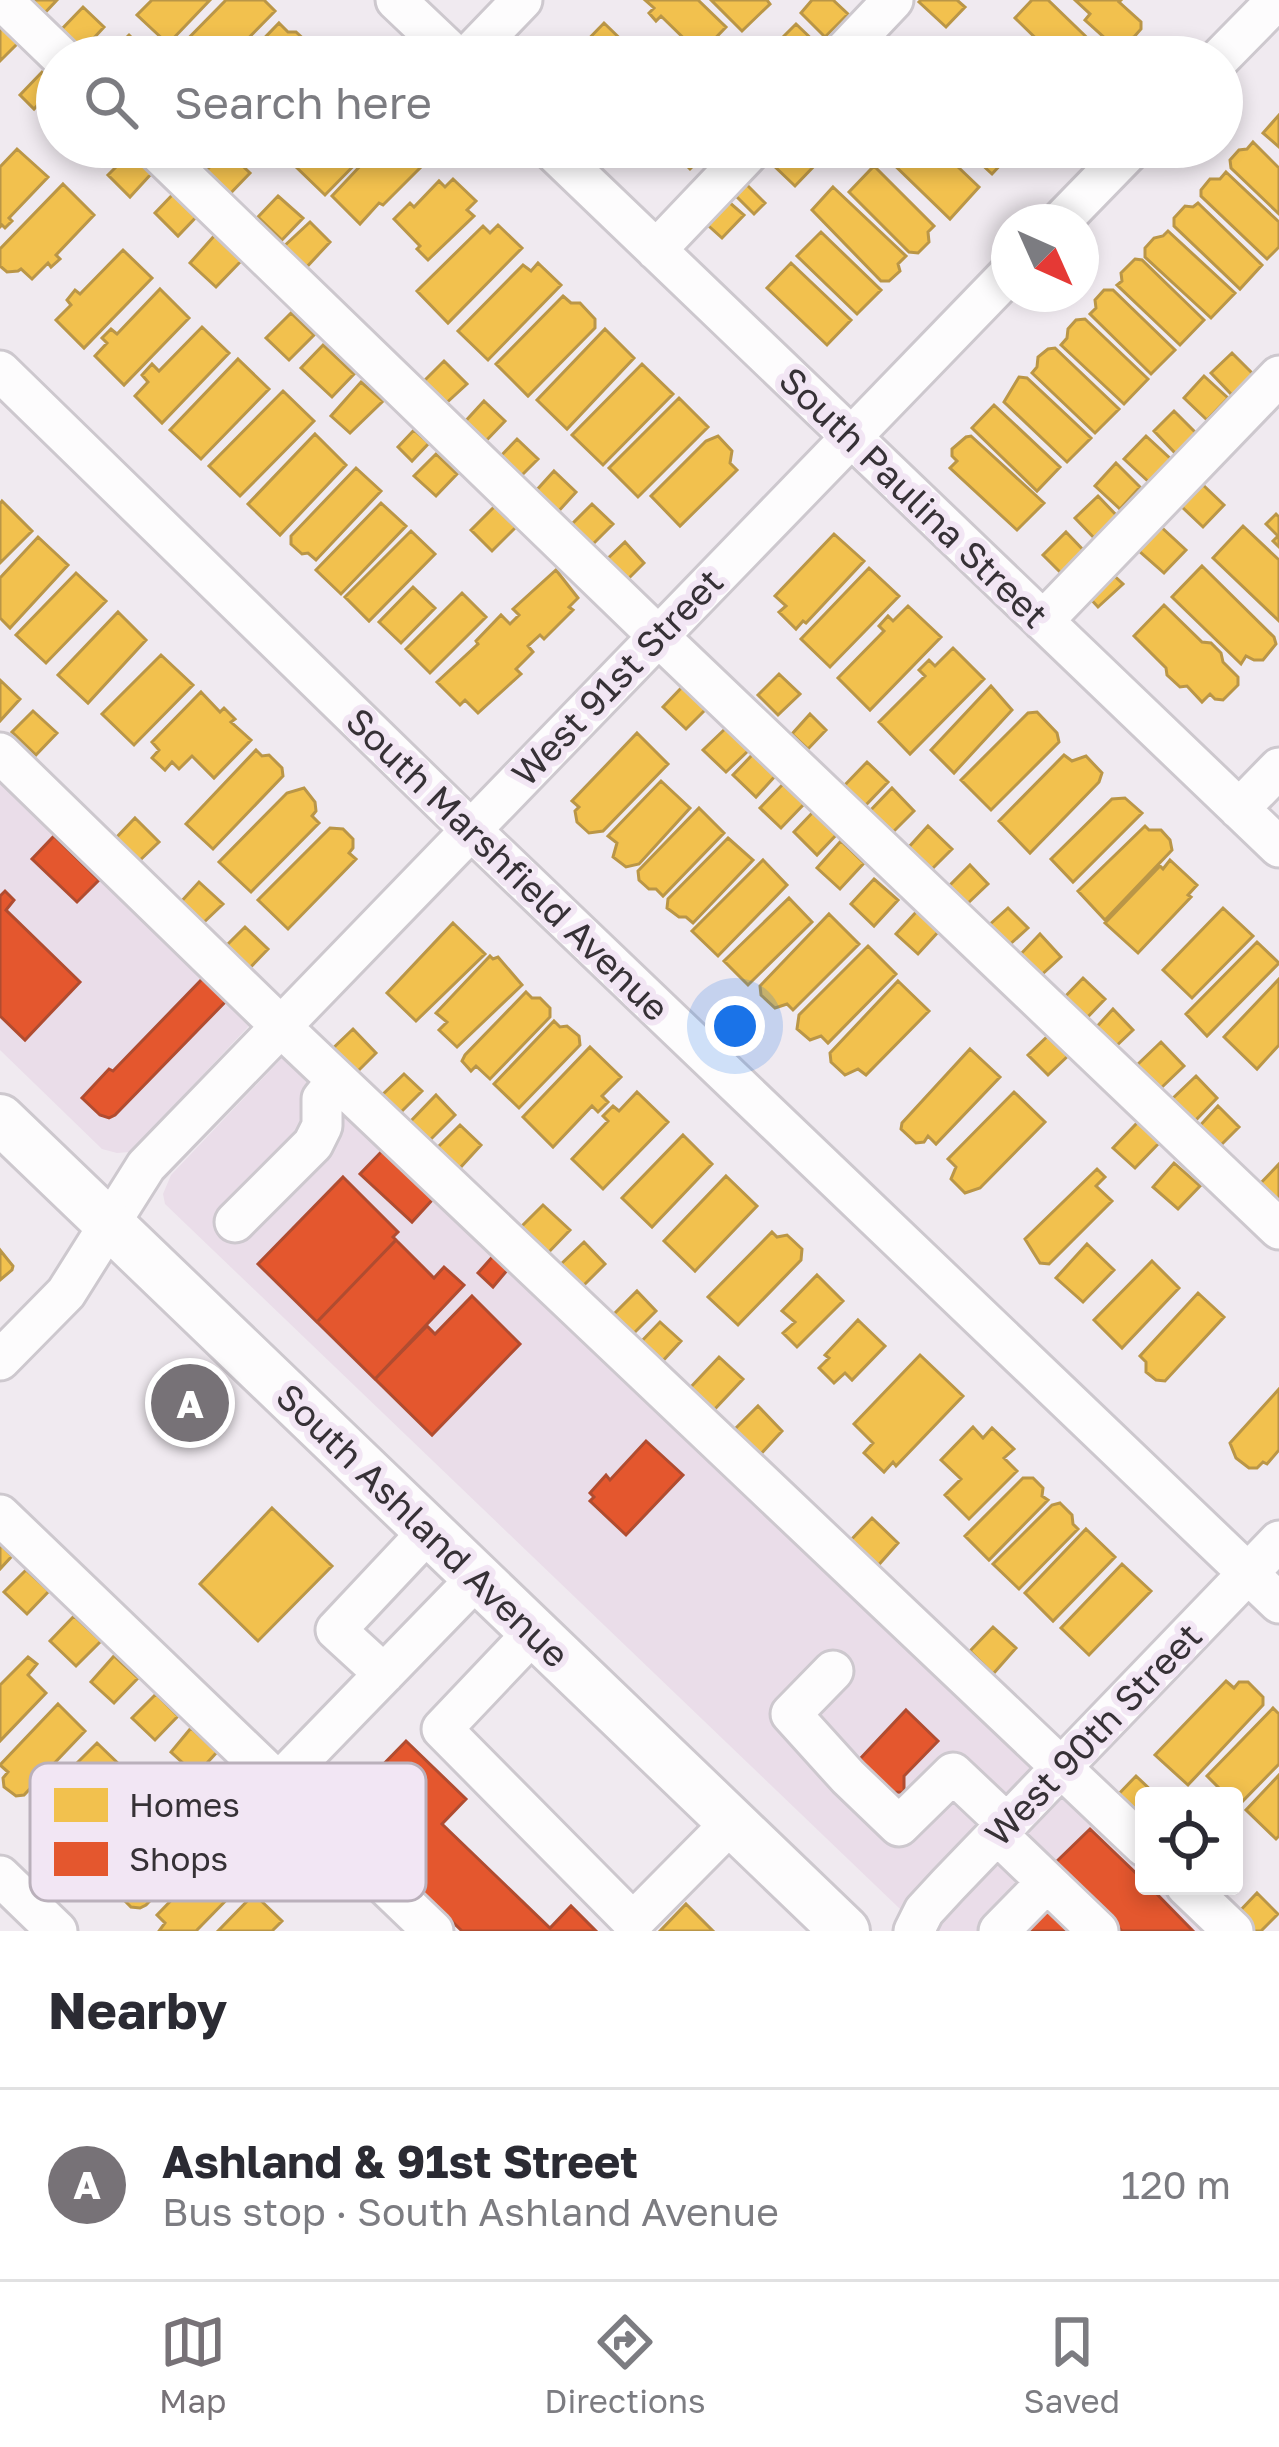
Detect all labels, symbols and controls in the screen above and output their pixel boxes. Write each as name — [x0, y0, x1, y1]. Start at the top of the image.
search box — [36, 36, 1243, 168]
icon: search — [78, 69, 144, 135]
text: Search here — [174, 75, 432, 129]
north arrow — [991, 204, 1099, 312]
street label: South Paulina Street — [771, 358, 1057, 636]
street label: West 91st Street — [503, 560, 731, 794]
street label: South Marshfield Avenue — [338, 699, 678, 1029]
your location — [705, 996, 765, 1056]
pin: A — [151, 1358, 229, 1448]
street label: South Ashland Avenue — [268, 1374, 578, 1676]
street label: West 90th Street — [976, 1614, 1210, 1854]
legend — [30, 1763, 426, 1901]
text: Homes — [129, 1785, 240, 1824]
map controls — [1135, 1787, 1243, 1895]
button: locate — [1135, 1787, 1243, 1895]
text: Shops — [129, 1839, 228, 1878]
text: Nearby — [48, 1979, 227, 2040]
text: Ashland & 91st Street — [162, 2134, 638, 2188]
text: A — [73, 2161, 101, 2208]
text: 120 m — [1121, 2161, 1231, 2208]
text: Bus stop · South Ashland Avenue — [162, 2188, 779, 2235]
tab: Map — [159, 2309, 226, 2420]
tab: Directions — [544, 2309, 706, 2420]
tab: Saved — [1024, 2309, 1120, 2420]

